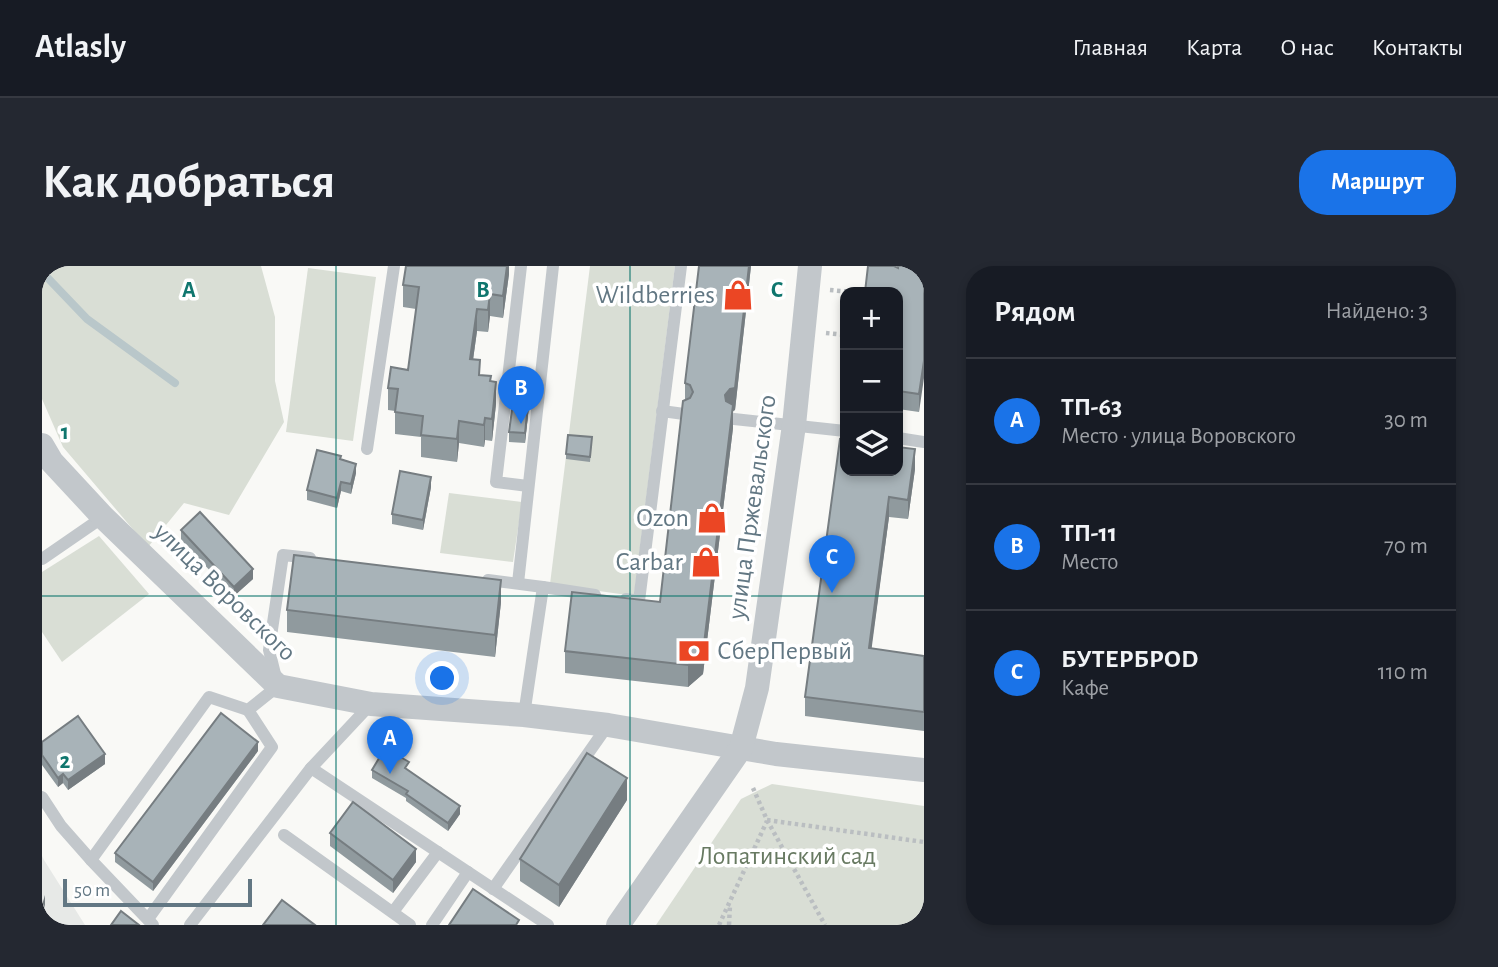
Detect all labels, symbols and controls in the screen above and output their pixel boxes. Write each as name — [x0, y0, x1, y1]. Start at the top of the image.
text: Atlasly — [35, 31, 126, 64]
text: Главная — [1073, 36, 1148, 60]
text: Карта — [1186, 36, 1242, 60]
text: О нас — [1280, 36, 1334, 60]
text: Контакты — [1372, 36, 1463, 60]
button: Маршрут — [1299, 150, 1456, 215]
text: Как добраться — [42, 158, 335, 207]
shop icon: Wildberries — [721, 278, 755, 312]
text: A — [182, 279, 196, 302]
text: B — [476, 279, 490, 302]
text: C — [771, 279, 783, 302]
place label: Wildberries — [596, 282, 715, 308]
map controls — [840, 287, 903, 476]
button: + — [840, 287, 903, 350]
text: Рядом — [994, 297, 1076, 327]
text: Найдено: 3 — [1326, 300, 1428, 323]
button: − — [840, 350, 903, 413]
pin: B — [498, 366, 544, 424]
street label: улица Пржевальского — [723, 393, 781, 622]
text: ТП-63 — [1061, 394, 1122, 420]
text: A — [1010, 409, 1024, 432]
text: 30 m — [1384, 409, 1428, 432]
button: layers — [840, 413, 903, 476]
text: 1 — [61, 421, 69, 444]
text: Место · улица Воровского — [1061, 425, 1296, 448]
shop icon: Ozon — [695, 501, 729, 535]
place label: Ozon — [636, 505, 689, 531]
street label: улица Воровского — [148, 517, 301, 666]
text: ТП-11 — [1061, 520, 1117, 546]
pin: C — [809, 535, 855, 593]
text: B — [1010, 535, 1024, 558]
text: 70 m — [1384, 535, 1428, 558]
shop icon: Carbar — [689, 545, 723, 579]
place label: Carbar — [616, 549, 684, 575]
text: Место — [1061, 551, 1118, 574]
bank icon: СберПервый — [677, 634, 711, 668]
place label: СберПервый — [717, 638, 852, 664]
text: БУТЕРБРОD — [1061, 646, 1198, 672]
your location — [425, 661, 459, 695]
text: C — [1011, 661, 1023, 684]
text: 110 m — [1378, 661, 1428, 684]
text: Кафе — [1061, 677, 1109, 700]
pin: A — [367, 716, 413, 774]
text: 2 — [60, 750, 71, 773]
park label: Лопатинский сад — [698, 843, 876, 869]
scale bar — [63, 876, 252, 908]
text: 50 m — [74, 881, 110, 900]

